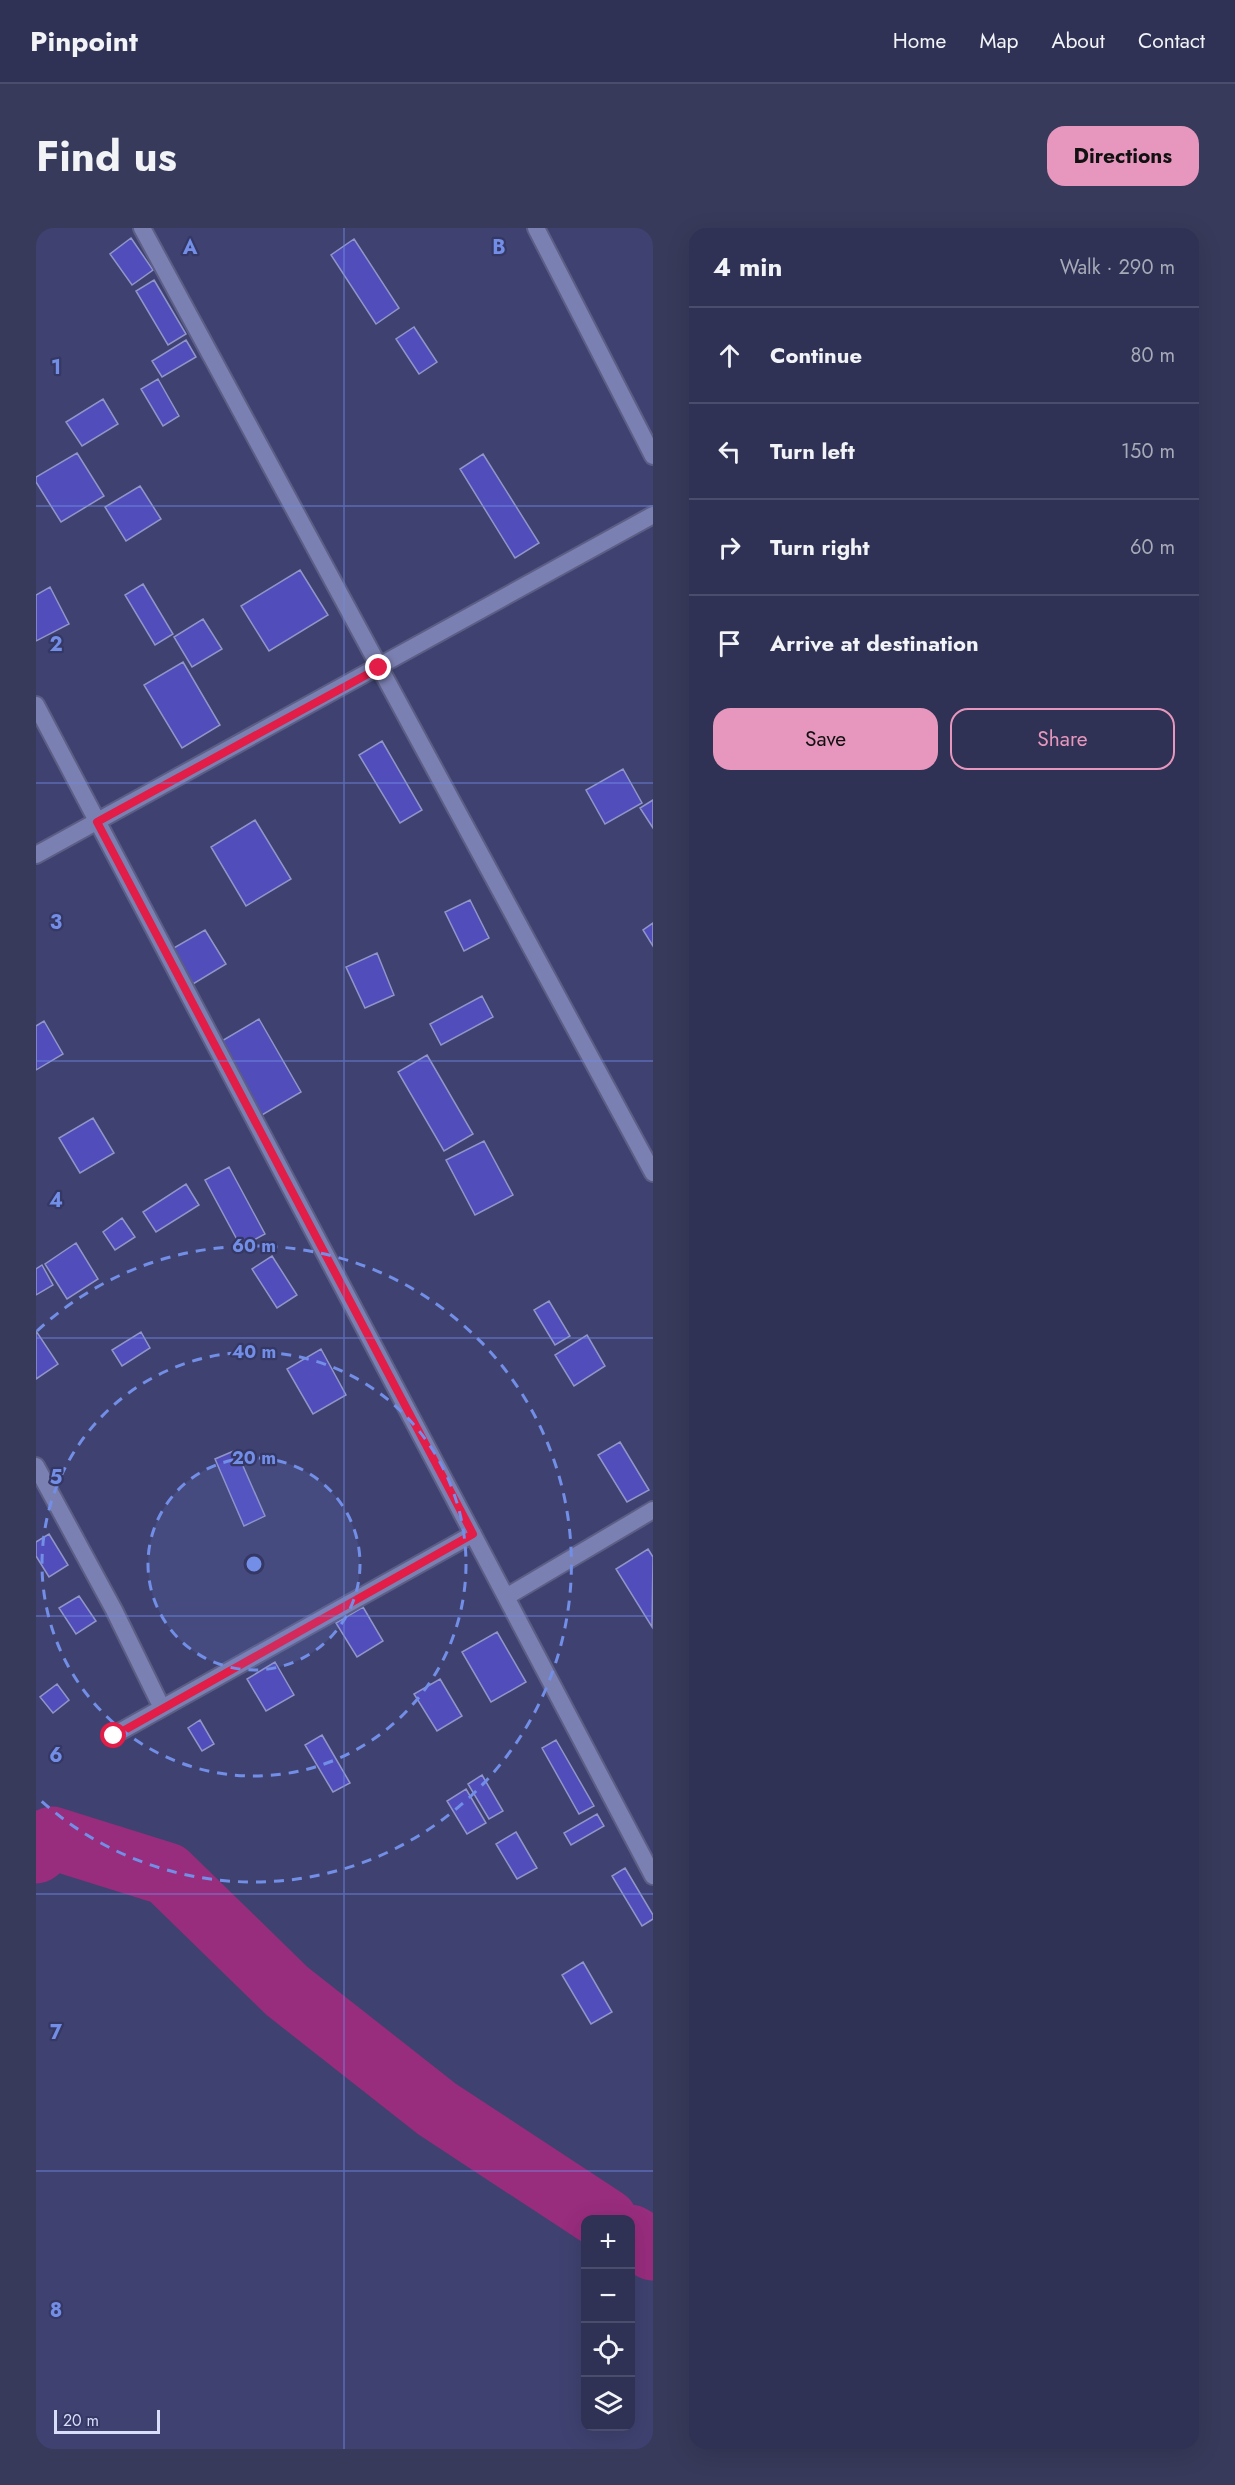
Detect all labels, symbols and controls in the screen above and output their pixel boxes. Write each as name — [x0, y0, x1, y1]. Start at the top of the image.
text: Pinpoint — [30, 21, 138, 62]
text: Home — [893, 26, 946, 56]
text: Map — [979, 26, 1019, 56]
text: About — [1052, 26, 1105, 56]
text: Contact — [1138, 26, 1205, 56]
text: Find us — [36, 126, 177, 187]
button: Directions — [1047, 126, 1199, 186]
text: A — [182, 233, 198, 262]
text: B — [492, 233, 506, 262]
text: 4 min — [713, 248, 782, 286]
text: Walk · 290 m — [1060, 253, 1175, 282]
icon: ahead — [713, 339, 746, 372]
text: Continue — [770, 339, 862, 371]
text: 80 m — [1130, 341, 1175, 370]
text: 1 — [51, 353, 61, 382]
icon: left — [713, 435, 746, 468]
text: Turn left — [770, 435, 855, 467]
text: 150 m — [1121, 437, 1175, 466]
icon: right — [713, 531, 746, 564]
text: Turn right — [770, 531, 870, 563]
text: 60 m — [1130, 533, 1175, 562]
icon: arrive — [713, 627, 746, 660]
text: Arrive at destination — [770, 627, 979, 659]
text: 2 — [49, 630, 63, 659]
route end — [365, 654, 391, 680]
button: Save — [713, 708, 938, 770]
button: Share — [950, 708, 1175, 770]
text: 3 — [50, 908, 62, 937]
text: 4 — [49, 1186, 63, 1215]
text: 60 m — [232, 1233, 276, 1259]
text: 40 m — [232, 1339, 276, 1365]
text: 20 m — [232, 1445, 276, 1471]
text: 5 — [50, 1463, 63, 1492]
centre of rings — [244, 1554, 264, 1574]
route start — [100, 1722, 126, 1748]
text: 6 — [49, 1741, 63, 1770]
text: 7 — [50, 2018, 63, 2047]
map controls — [581, 2215, 635, 2431]
button: + — [581, 2215, 635, 2269]
button: − — [581, 2269, 635, 2323]
text: 8 — [50, 2296, 62, 2325]
button: locate — [581, 2323, 635, 2377]
button: layers — [581, 2377, 635, 2431]
scale bar — [54, 2407, 160, 2434]
text: 20 m — [63, 2409, 99, 2432]

